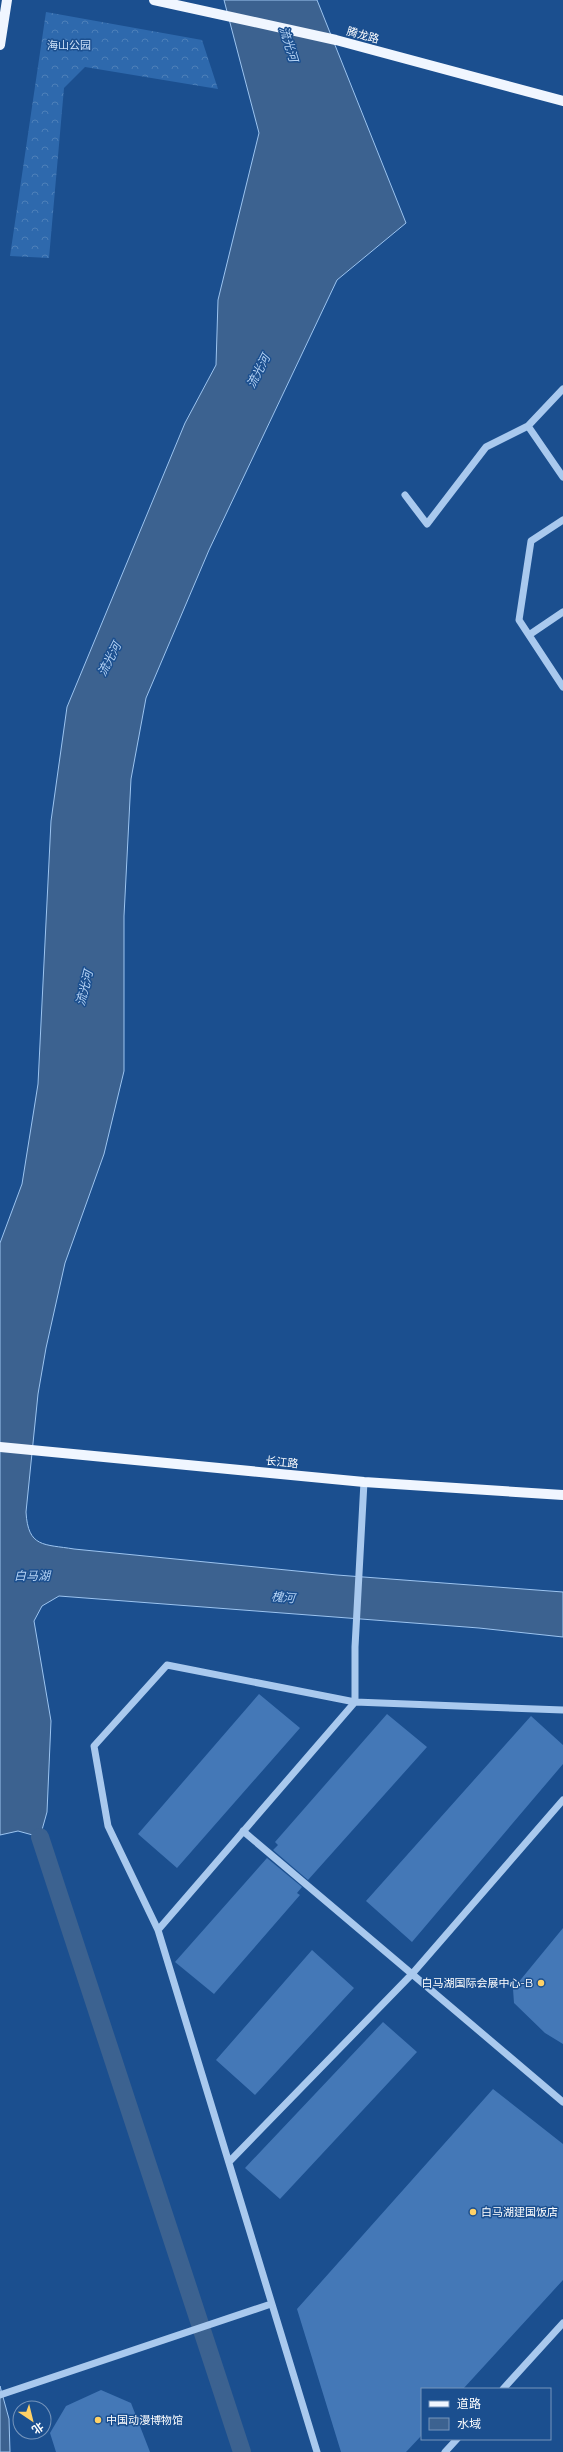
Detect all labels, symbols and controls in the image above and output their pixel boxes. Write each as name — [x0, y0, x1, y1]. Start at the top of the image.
street label: 腾龙路 — [345, 24, 381, 46]
water label: 流光河 — [277, 25, 302, 65]
park label: 海山公园 — [47, 38, 91, 52]
water label: 流光河 — [243, 350, 274, 390]
water label: 流光河 — [94, 638, 125, 678]
water label: 流光河 — [72, 967, 96, 1007]
street label: 长江路 — [265, 1453, 299, 1471]
water label: 白马湖 — [14, 1568, 52, 1583]
water label: 槐河 — [270, 1588, 298, 1606]
place label: 白马湖国际会展中心-B — [422, 1976, 533, 1990]
marker: 白马湖国际会展中心-B — [536, 1978, 546, 1988]
place label: 白马湖建国饭店 — [481, 2205, 558, 2219]
marker: 白马湖建国饭店 — [468, 2207, 478, 2217]
legend — [421, 2388, 551, 2440]
text: 道路 — [457, 2396, 481, 2411]
north arrow — [12, 2400, 52, 2440]
place label: 中国动漫博物馆 — [106, 2413, 183, 2427]
marker: 中国动漫博物馆 — [93, 2415, 103, 2425]
text: 水域 — [457, 2416, 481, 2431]
text: 北 — [29, 2419, 46, 2437]

